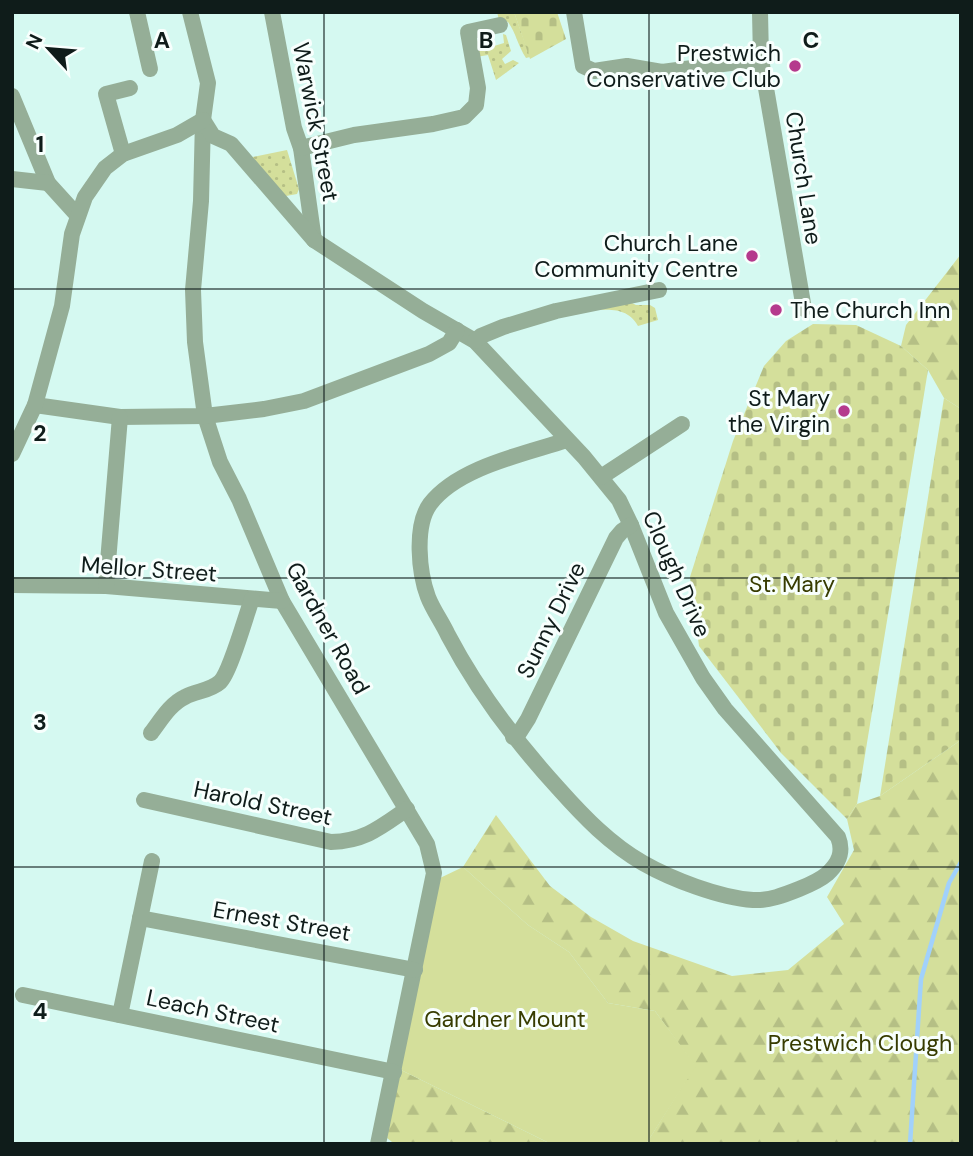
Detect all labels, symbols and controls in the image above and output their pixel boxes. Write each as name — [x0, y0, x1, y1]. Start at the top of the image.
north arrow — [14, 14, 84, 84]
text: A — [154, 25, 170, 55]
text: B — [479, 25, 493, 55]
text: C — [803, 25, 819, 55]
text: N — [20, 30, 48, 53]
place label: Prestwich Conservative Club — [586, 38, 781, 94]
street label: Warwick Street — [286, 40, 346, 204]
marker: Prestwich Conservative Club — [787, 58, 803, 74]
street label: Church Lane — [779, 109, 829, 247]
text: 1 — [36, 129, 44, 159]
place label: Church Lane Community Centre — [534, 228, 738, 284]
marker: Church Lane Community Centre — [744, 248, 760, 264]
place label: The Church Inn — [790, 295, 951, 325]
marker: The Church Inn — [768, 302, 784, 318]
place label: St Mary the Virgin — [728, 383, 830, 439]
marker: St Mary the Virgin — [836, 403, 852, 419]
text: 2 — [33, 418, 47, 448]
street label: Clough Drive — [636, 506, 718, 642]
street label: Mellor Street — [80, 549, 218, 589]
street label: Gardner Road — [279, 556, 377, 700]
street label: Sunny Drive — [510, 557, 592, 683]
park label: St. Mary — [749, 569, 835, 599]
text: 3 — [33, 707, 47, 737]
street label: Harold Street — [191, 774, 335, 832]
street label: Ernest Street — [211, 894, 353, 948]
street label: Leach Street — [144, 982, 282, 1040]
text: 4 — [33, 996, 48, 1026]
park label: Gardner Mount — [424, 1004, 586, 1034]
park label: Prestwich Clough — [768, 1028, 952, 1058]

